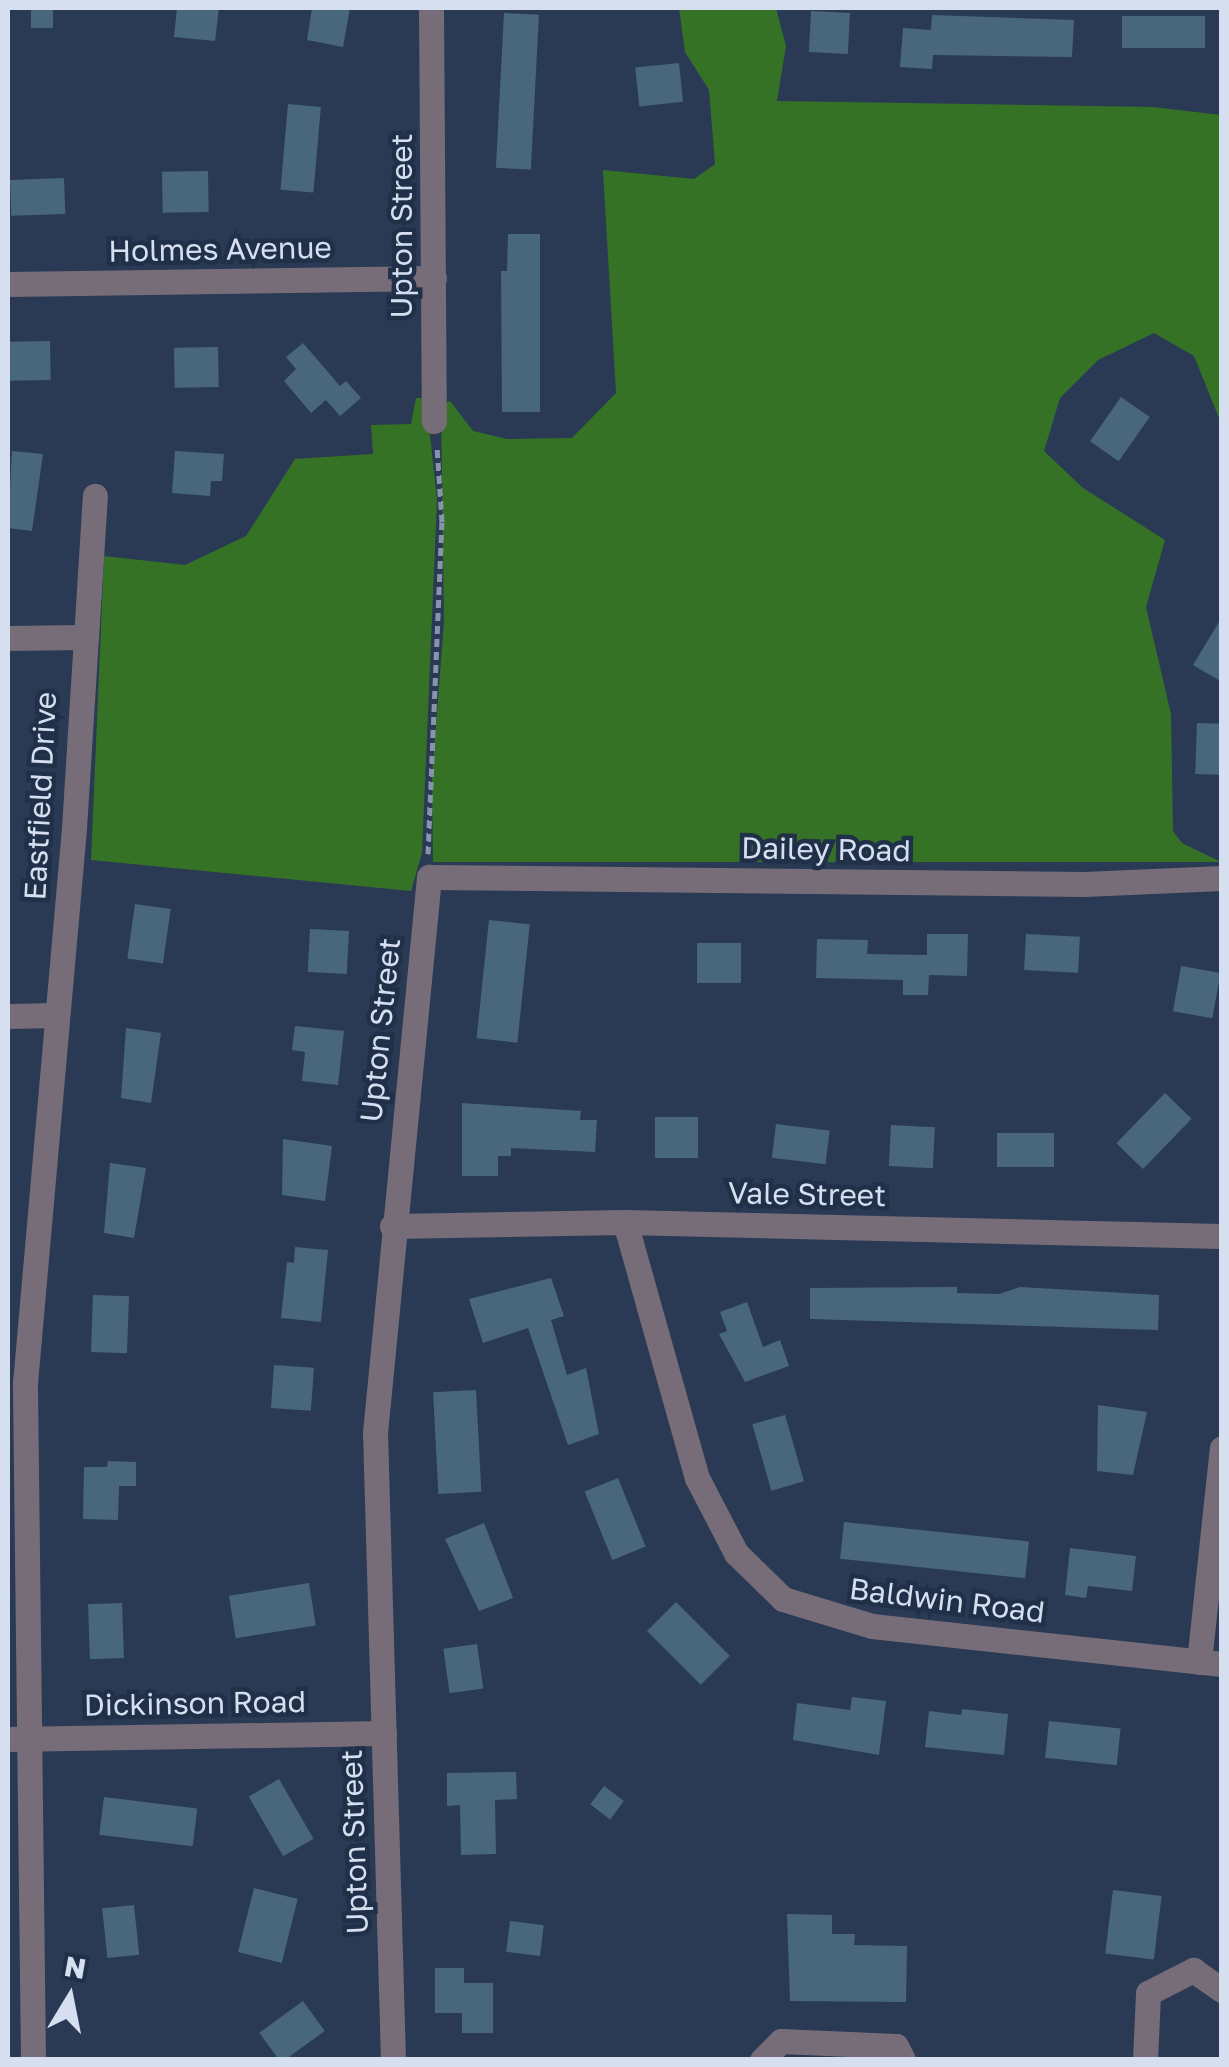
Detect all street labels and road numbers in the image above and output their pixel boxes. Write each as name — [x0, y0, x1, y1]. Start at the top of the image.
street label: Upton Street — [383, 133, 419, 319]
street label: Holmes Avenue — [108, 229, 332, 269]
street label: Eastfield Drive — [17, 691, 63, 901]
street label: Dailey Road — [741, 830, 911, 868]
street label: Upton Street — [352, 936, 408, 1124]
street label: Vale Street — [728, 1175, 886, 1213]
street label: Baldwin Road — [847, 1570, 1047, 1630]
street label: Dickinson Road — [84, 1683, 306, 1723]
street label: Upton Street — [333, 1749, 375, 1935]

